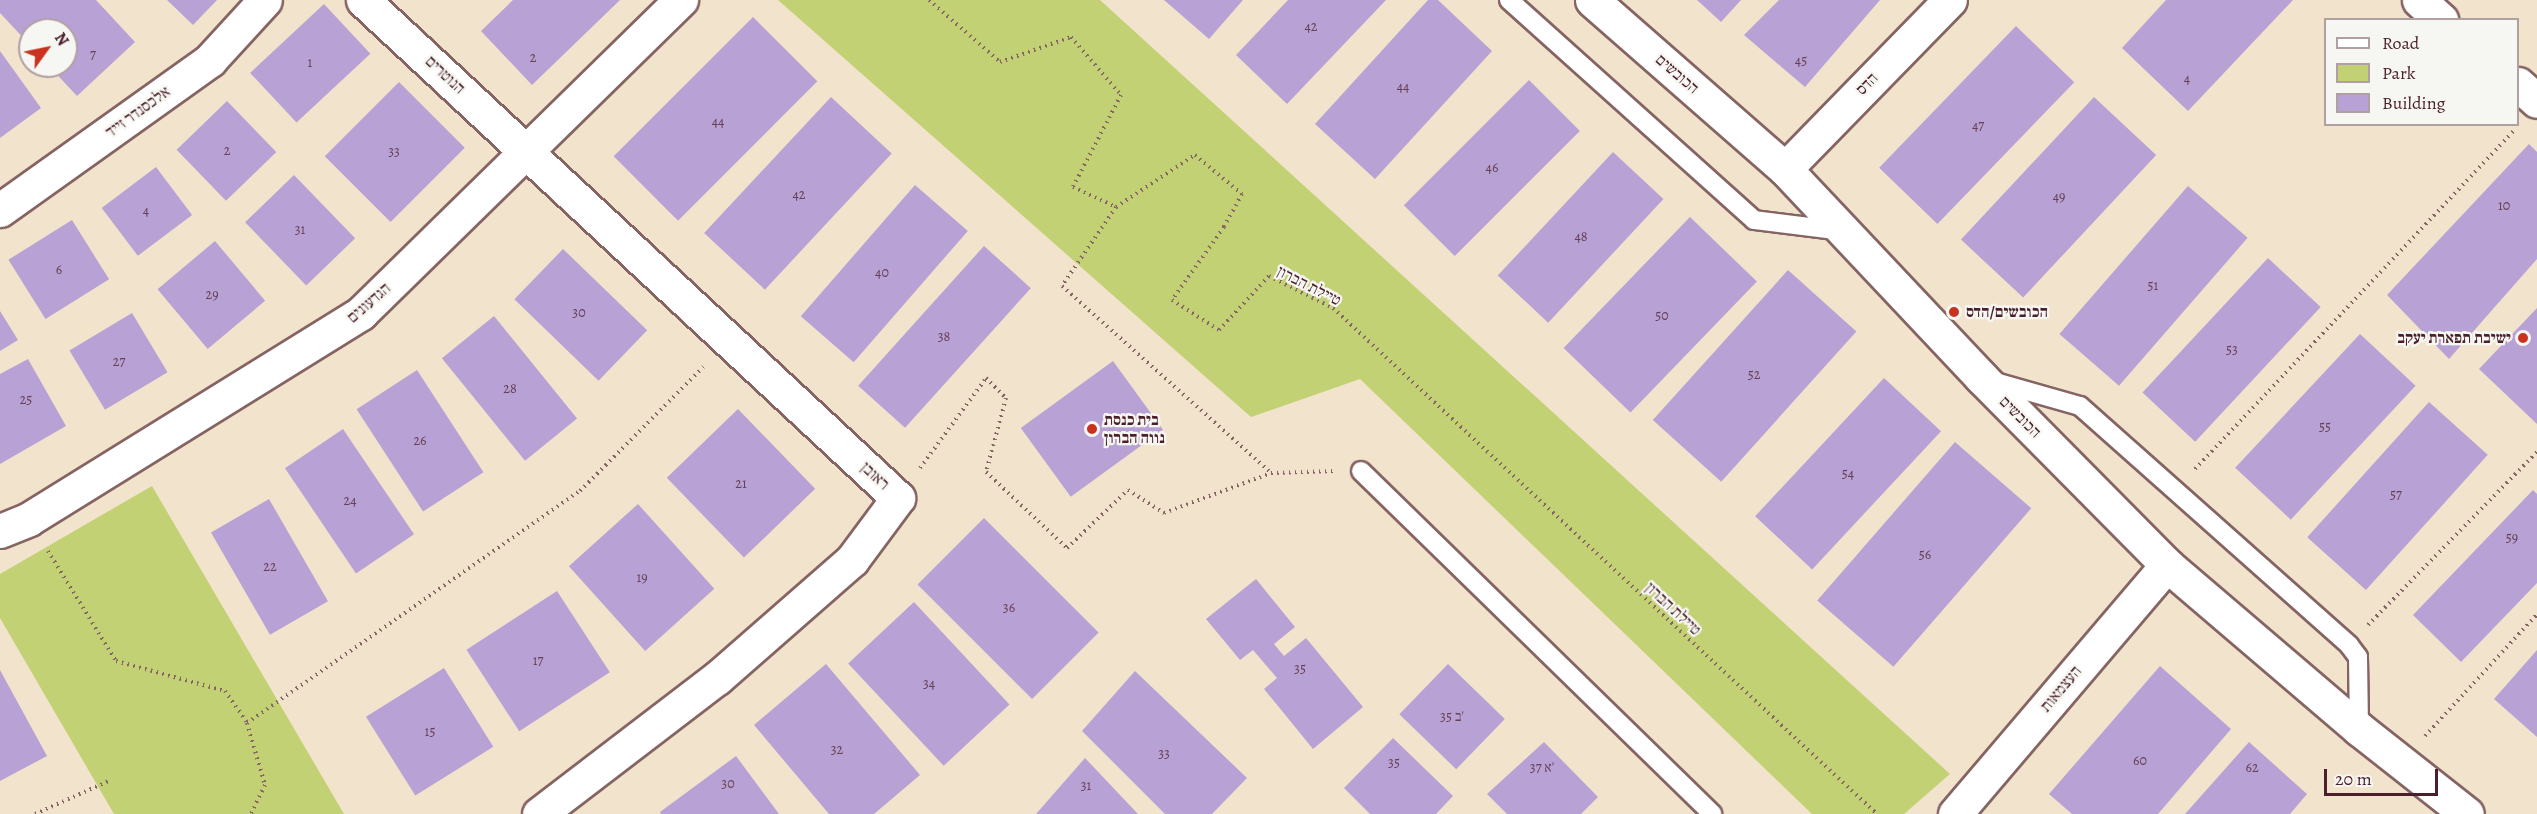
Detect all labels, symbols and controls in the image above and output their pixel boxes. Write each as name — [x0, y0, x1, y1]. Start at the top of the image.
north arrow — [18, 18, 78, 78]
legend — [2324, 18, 2519, 126]
house number: 42 — [1305, 19, 1317, 35]
text: N — [49, 28, 74, 50]
text: Road — [2382, 31, 2419, 55]
house number: 7 — [90, 47, 96, 63]
house number: 2 — [530, 50, 536, 66]
street label: הכובשים — [1651, 50, 1703, 98]
street label: הנוטרים — [421, 52, 469, 98]
house number: 45 — [1795, 53, 1807, 69]
house number: 1 — [308, 55, 312, 71]
text: Park — [2382, 61, 2416, 85]
street label: הדס — [1852, 69, 1882, 99]
house number: 4 — [2184, 71, 2190, 87]
house number: 44 — [1397, 79, 1409, 95]
street label: אלכסנדר זייד — [102, 82, 174, 142]
text: Building — [2382, 91, 2446, 115]
house number: 44 — [712, 114, 724, 130]
house number: 47 — [1972, 118, 1984, 134]
house number: 2 — [224, 143, 230, 159]
house number: 33 — [388, 144, 400, 160]
house number: 46 — [1486, 160, 1498, 176]
house number: 42 — [793, 187, 805, 203]
house number: 49 — [2053, 189, 2065, 205]
house number: 10 — [2498, 198, 2510, 214]
house number: 4 — [143, 203, 149, 219]
house number: 31 — [295, 222, 305, 238]
house number: 48 — [1574, 229, 1588, 245]
house number: 6 — [56, 262, 62, 278]
street label: טיילת הברון — [1274, 262, 1344, 310]
house number: 40 — [875, 265, 889, 281]
house number: 51 — [2148, 278, 2158, 294]
street label: הגדעונים — [343, 279, 395, 327]
house number: 29 — [205, 287, 219, 303]
place label: הכובשים/הדס — [1966, 302, 2048, 322]
house number: 30 — [572, 305, 586, 321]
marker: הכובשים/הדס — [1947, 305, 1961, 319]
house number: 50 — [1655, 308, 1669, 324]
place label: ישיבת תפארת יעקב — [2397, 328, 2511, 348]
house number: 38 — [938, 329, 950, 345]
marker: ישיבת תפארת יעקב — [2516, 331, 2530, 345]
house number: 53 — [2226, 342, 2238, 358]
house number: 27 — [113, 354, 125, 370]
house number: 52 — [1748, 367, 1760, 383]
house number: 28 — [503, 381, 517, 397]
house number: 25 — [20, 392, 32, 408]
street label: הכובשים — [1995, 392, 2045, 442]
place label: בית כנסת נווה הברון — [1104, 410, 1165, 448]
house number: 55 — [2319, 419, 2331, 435]
marker: בית כנסת נווה הברון — [1085, 422, 1099, 436]
house number: 26 — [413, 433, 427, 449]
street label: ראובן — [857, 458, 893, 494]
house number: 54 — [1842, 466, 1854, 482]
house number: 21 — [735, 476, 747, 492]
house number: 57 — [2390, 487, 2402, 503]
house number: 24 — [344, 493, 356, 509]
house number: 59 — [2506, 530, 2518, 546]
house number: 56 — [1919, 547, 1931, 563]
house number: 22 — [263, 559, 277, 575]
house number: 19 — [636, 570, 648, 586]
street label: טיילת הברון — [1641, 578, 1705, 640]
house number: 36 — [1003, 600, 1015, 616]
house number: 17 — [533, 653, 543, 669]
house number: 35 — [1294, 661, 1306, 677]
street label: העצמאות — [2036, 662, 2086, 716]
house number: 34 — [923, 676, 935, 692]
house number: 35 ב' — [1440, 709, 1464, 725]
house number: 15 — [425, 724, 435, 740]
house number: 32 — [831, 742, 843, 758]
house number: 33 — [1158, 746, 1170, 762]
house number: 60 — [2133, 753, 2147, 769]
house number: 35 — [1388, 755, 1400, 771]
scale bar — [2327, 757, 2441, 795]
house number: 37 א' — [1530, 760, 1554, 776]
house number: 62 — [2245, 760, 2259, 776]
text: 20 m — [2335, 767, 2372, 791]
house number: 30 — [721, 776, 735, 792]
house number: 31 — [1081, 778, 1091, 794]

